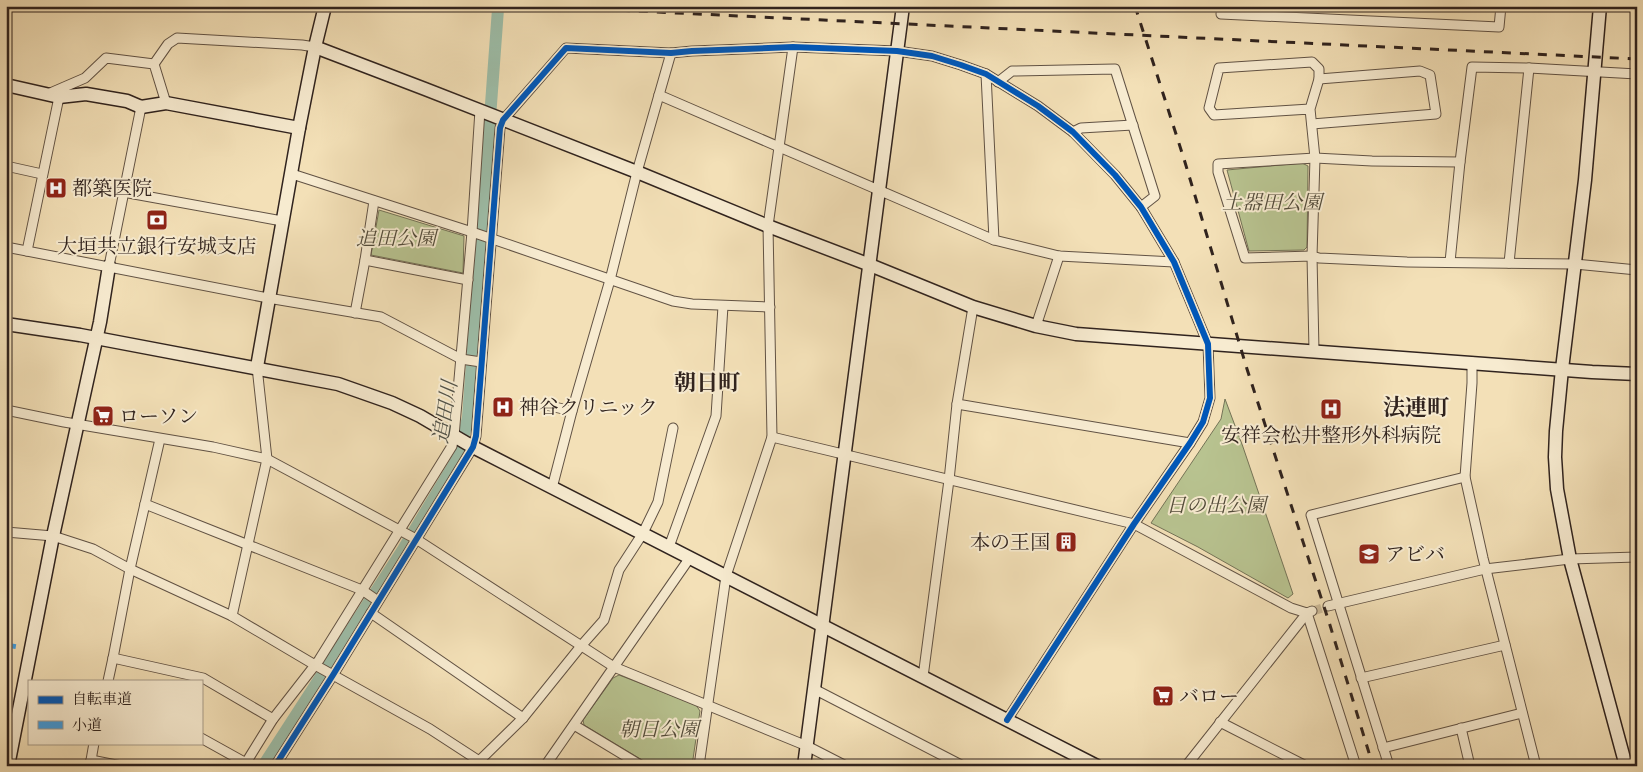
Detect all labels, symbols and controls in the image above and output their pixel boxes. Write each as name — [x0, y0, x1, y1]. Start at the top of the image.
place label: 都築医院 — [72, 175, 152, 202]
hospital icon: 都築医院 — [44, 176, 68, 200]
park label: 土器田公園 — [1222, 189, 1325, 216]
bank icon: 大垣共立銀行安城支店 — [145, 208, 169, 232]
park label: 追田公園 — [356, 225, 439, 252]
place label: 大垣共立銀行安城支店 — [57, 233, 257, 260]
district label: 朝日町 — [674, 368, 740, 398]
water label: 追田川 — [426, 377, 464, 445]
district label: 法連町 — [1383, 393, 1449, 423]
place label: 神谷クリニック — [519, 394, 658, 421]
hospital icon: 神谷クリニック — [491, 395, 515, 419]
hospital icon: 安祥会松井整形外科病院 — [1319, 397, 1343, 421]
place label: ローソン — [119, 403, 198, 430]
supermarket icon: ローソン — [91, 404, 115, 428]
place label: 安祥会松井整形外科病院 — [1221, 422, 1441, 449]
park label: 日の出公園 — [1166, 492, 1269, 519]
place label: 本の王国 — [970, 529, 1050, 556]
building icon: 本の王国 — [1054, 530, 1078, 554]
place label: アビバ — [1385, 541, 1445, 568]
school or university icon: アビバ — [1357, 542, 1381, 566]
legend — [28, 680, 202, 744]
place label: バロー — [1179, 683, 1239, 710]
supermarket icon: バロー — [1151, 684, 1175, 708]
text: 自転車道 — [72, 689, 132, 709]
text: 小道 — [72, 715, 102, 735]
park label: 朝日公園 — [619, 716, 702, 743]

